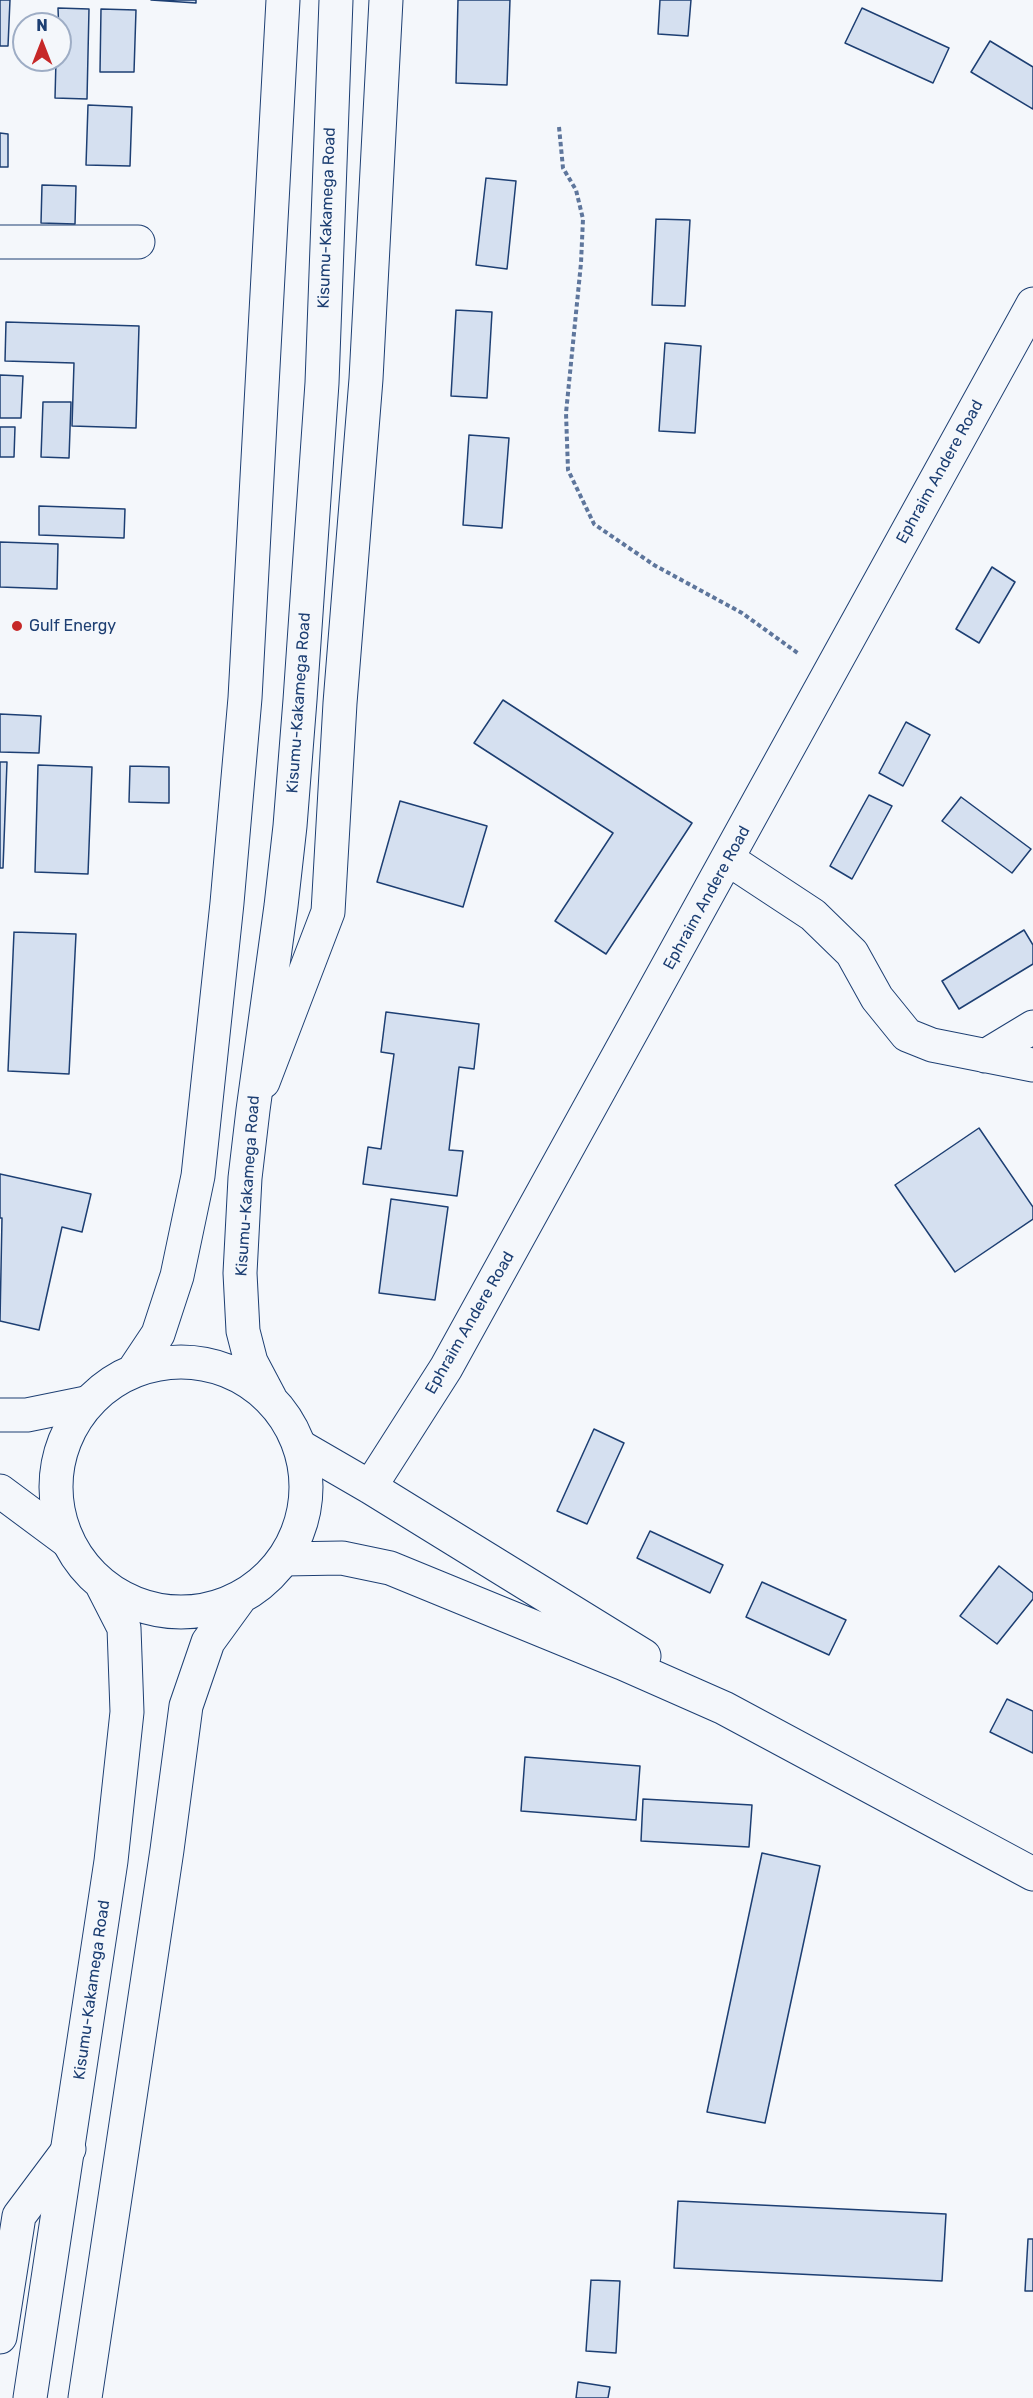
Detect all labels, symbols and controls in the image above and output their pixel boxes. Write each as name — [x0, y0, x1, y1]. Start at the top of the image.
north arrow — [12, 12, 72, 72]
text: N — [36, 16, 48, 35]
street label: Kisumu-Kakamega Road — [314, 127, 340, 309]
street label: Ephraim Andere Road — [892, 397, 988, 547]
street label: Kisumu-Kakamega Road — [283, 612, 315, 794]
place label: Gulf Energy — [29, 616, 116, 636]
marker: Gulf Energy — [10, 619, 24, 633]
street label: Ephraim Andere Road — [659, 823, 755, 973]
street label: Kisumu-Kakamega Road — [232, 1095, 264, 1277]
street label: Ephraim Andere Road — [421, 1248, 519, 1398]
street label: Kisumu-Kakamega Road — [70, 1899, 114, 2081]

